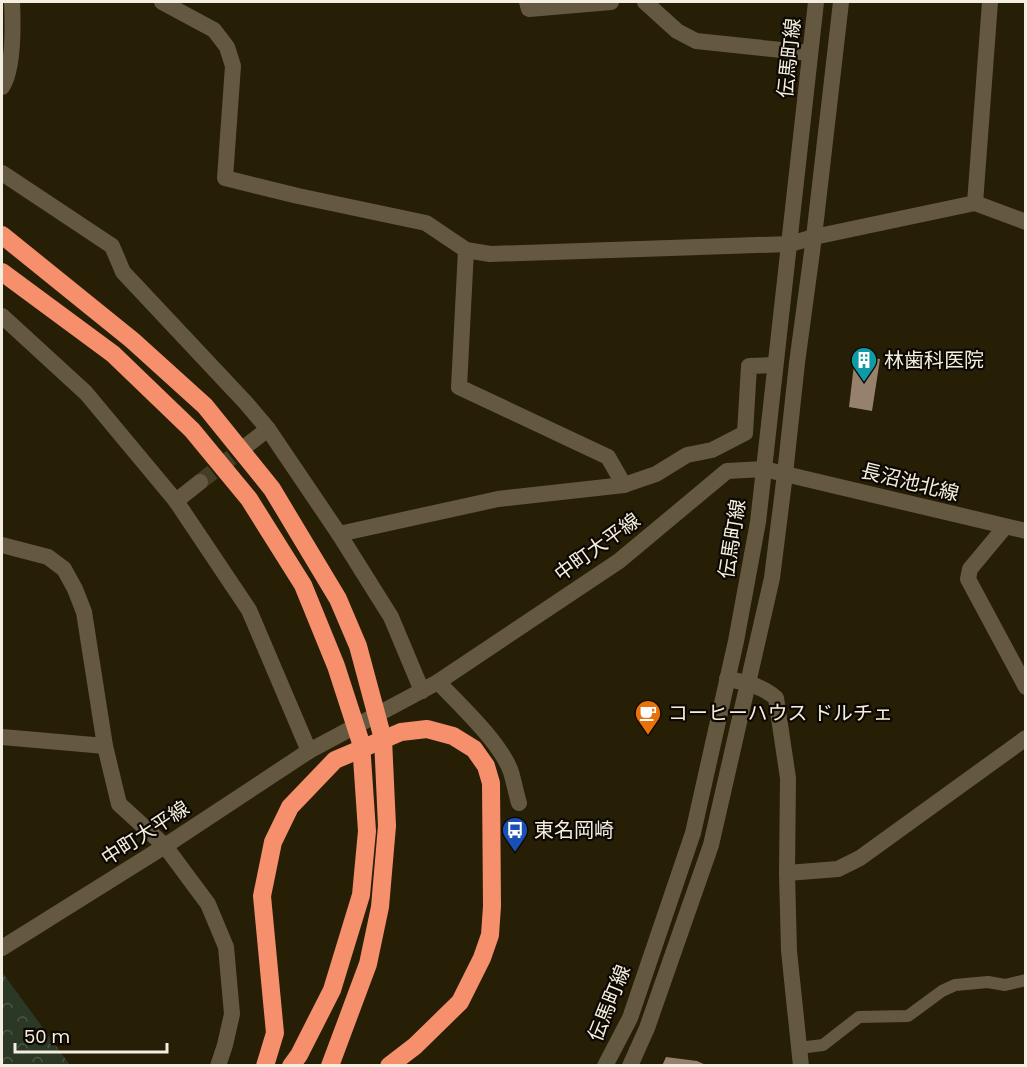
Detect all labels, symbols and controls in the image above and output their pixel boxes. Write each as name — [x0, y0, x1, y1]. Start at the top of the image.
street label: 伝馬町線 — [771, 17, 807, 99]
building icon: 林歯科医院 — [849, 345, 879, 383]
place label: 林歯科医院 — [884, 346, 984, 374]
street label: 長沼池北線 — [858, 456, 962, 508]
street label: 伝馬町線 — [712, 497, 752, 581]
street label: 中町大平線 — [548, 506, 646, 588]
cafe icon: コーヒーハウス ドルチェ — [633, 698, 663, 736]
place label: コーヒーハウス ドルチェ — [668, 699, 893, 727]
street label: 中町大平線 — [95, 794, 195, 872]
bus stop icon: 東名岡崎 — [500, 815, 530, 853]
place label: 東名岡崎 — [534, 816, 614, 844]
street label: 伝馬町線 — [581, 961, 637, 1045]
scale bar — [15, 1016, 166, 1054]
text: 50 m — [24, 1024, 70, 1049]

